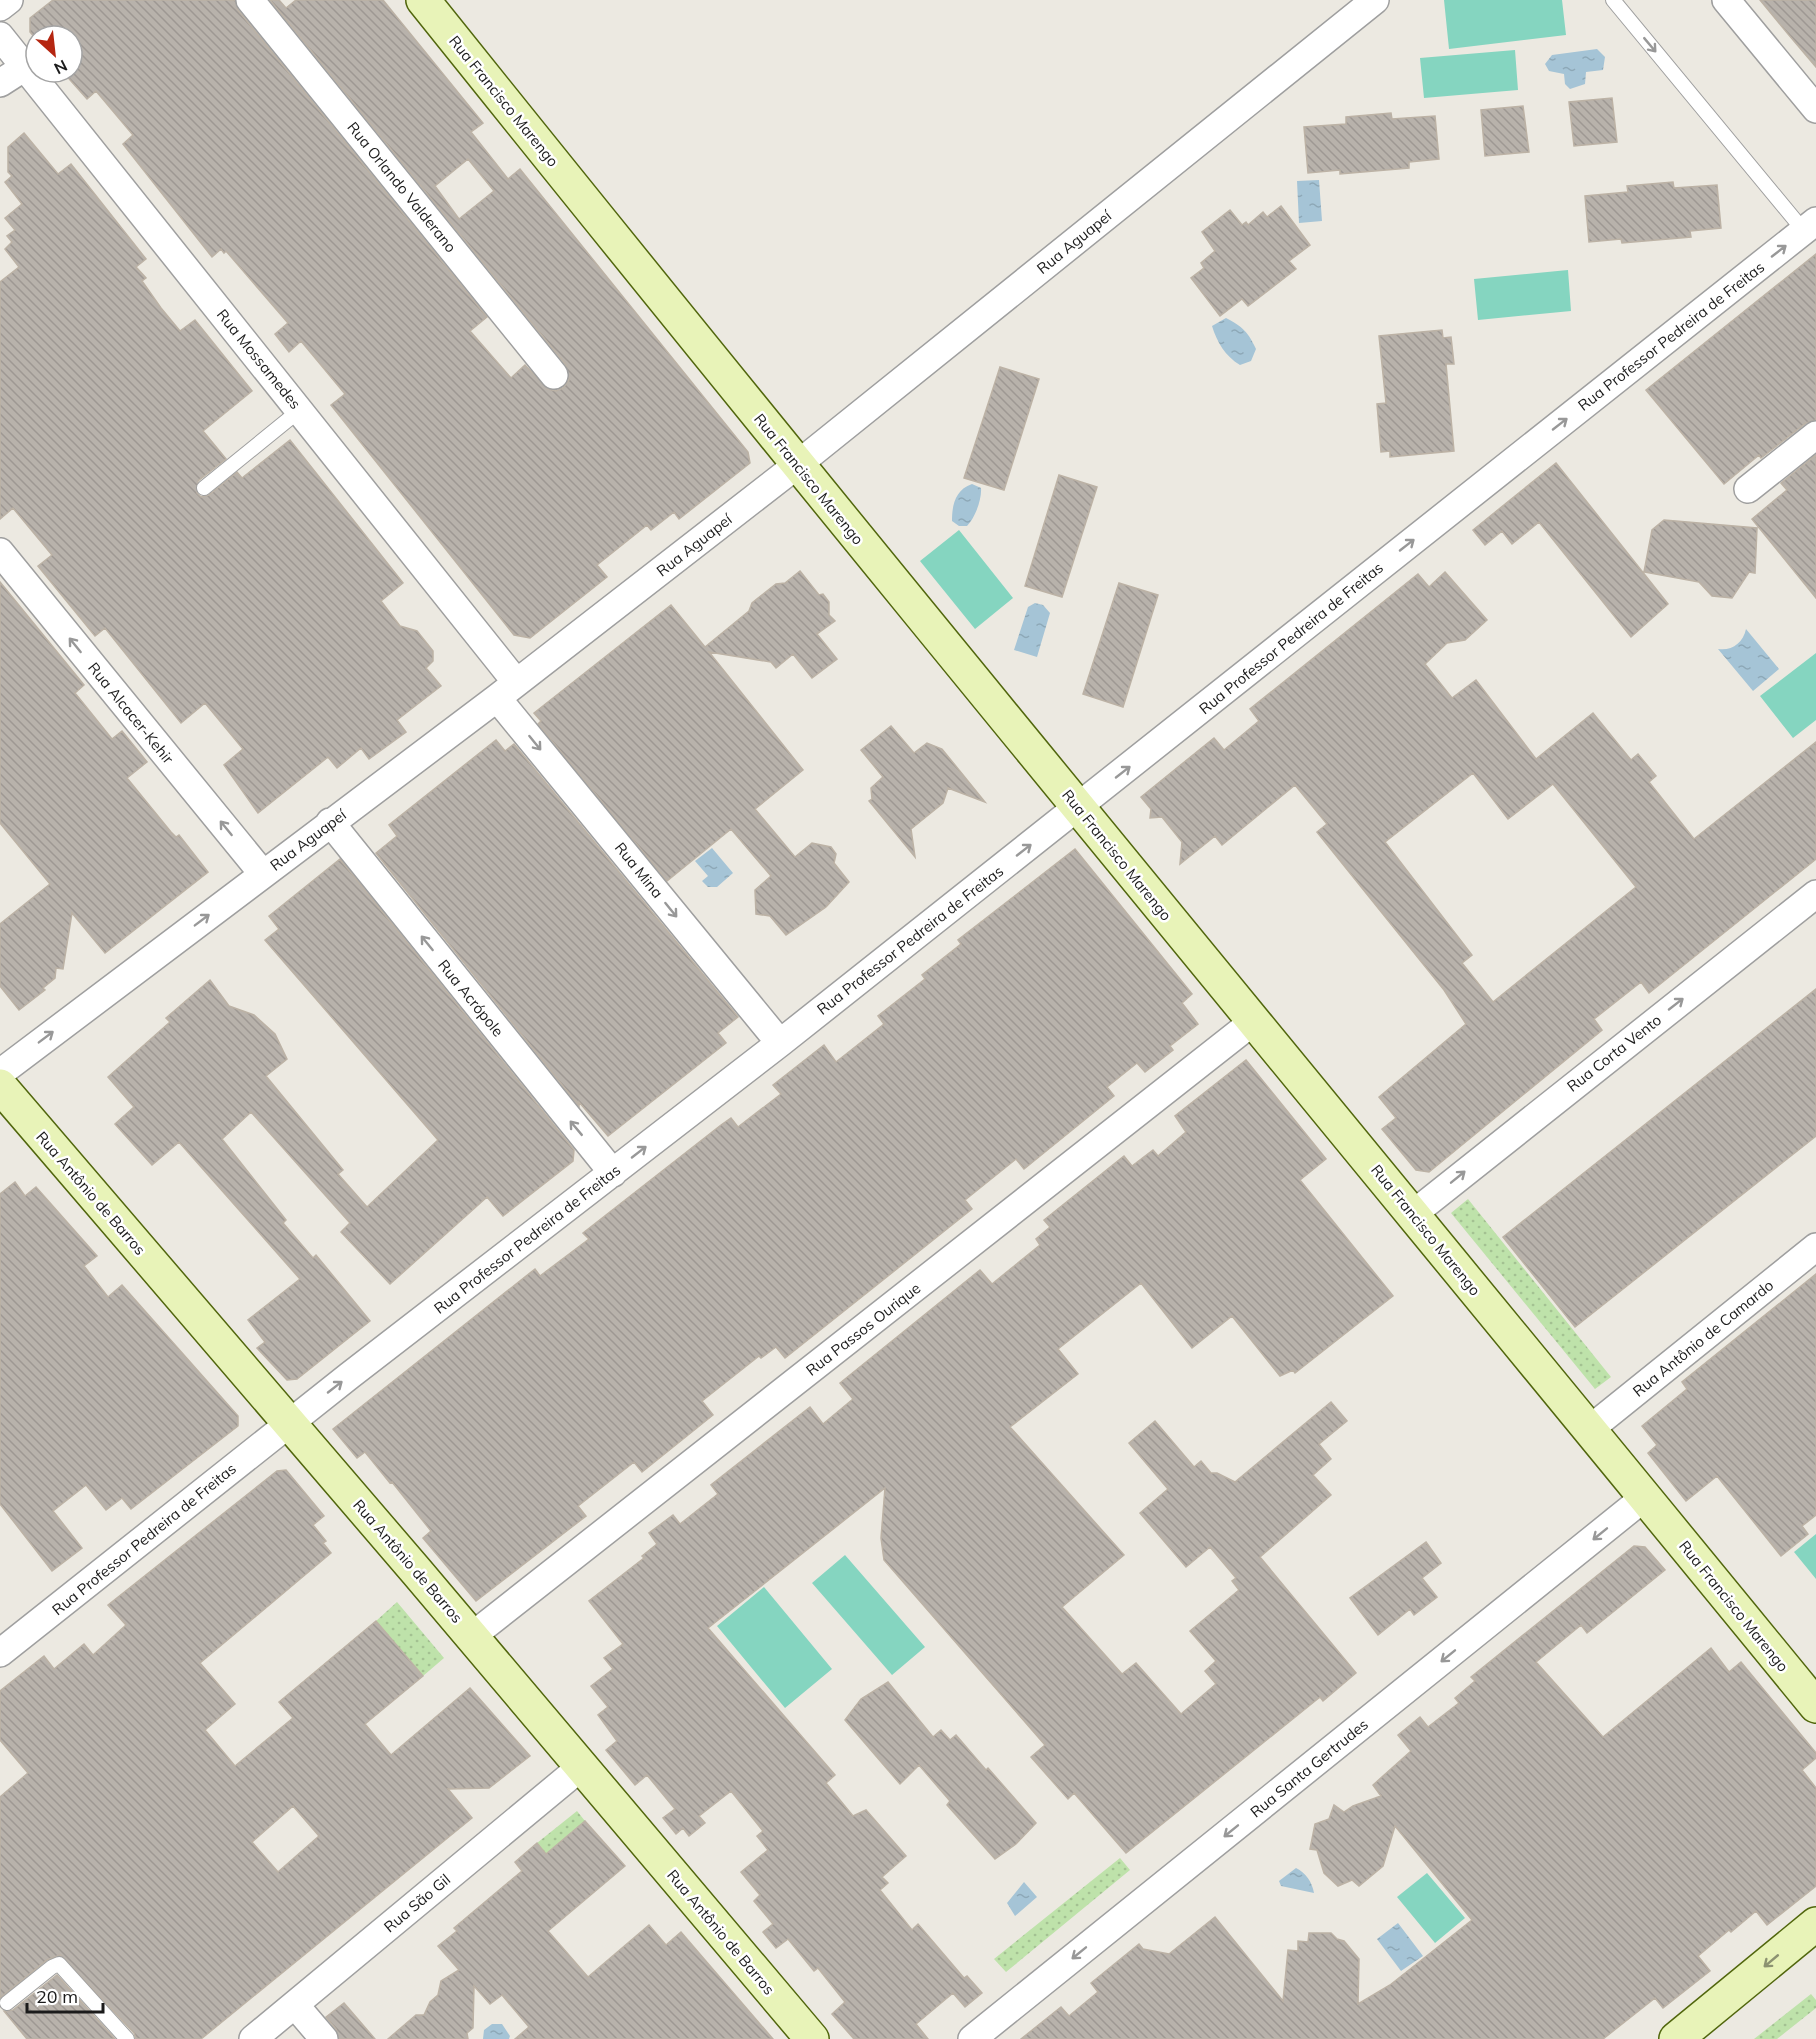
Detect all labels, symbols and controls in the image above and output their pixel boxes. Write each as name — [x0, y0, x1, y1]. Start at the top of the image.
north arrow — [24, 24, 84, 84]
street label: Rua Francisco Marengo — [445, 32, 563, 170]
one-way arrow — [1644, 37, 1657, 53]
text: N — [51, 56, 71, 79]
street label: Rua Orlando Valderano — [343, 118, 461, 256]
street label: Rua Aguapeí — [1033, 205, 1116, 278]
one-way arrow — [1770, 244, 1786, 257]
street label: Rua Professor Pedreira de Freitas — [1574, 257, 1768, 415]
street label: Rua Mossamedes — [213, 305, 305, 413]
street label: Rua Francisco Marengo — [750, 410, 868, 548]
one-way arrow — [1552, 418, 1568, 431]
street label: Rua Aguapeí — [653, 509, 737, 580]
one-way arrow — [1399, 539, 1415, 552]
street label: Rua Professor Pedreira de Freitas — [1195, 558, 1387, 718]
one-way arrow — [69, 637, 82, 653]
street label: Rua Alcacer-Kehir — [84, 658, 178, 768]
one-way arrow — [528, 735, 541, 751]
one-way arrow — [1115, 765, 1131, 778]
street label: Rua Francisco Marengo — [1058, 786, 1176, 924]
street label: Rua Aguapeí — [266, 804, 351, 875]
one-way arrow — [219, 821, 233, 836]
street label: Rua Mina — [611, 838, 667, 902]
one-way arrow — [1015, 844, 1031, 857]
street label: Rua Professor Pedreira de Freitas — [813, 861, 1007, 1019]
one-way arrow — [665, 902, 678, 918]
one-way arrow — [194, 914, 210, 926]
one-way arrow — [421, 936, 434, 952]
street label: Rua Acrópole — [434, 956, 508, 1040]
one-way arrow — [1668, 997, 1684, 1010]
street label: Rua Corta Vento — [1563, 1010, 1665, 1096]
one-way arrow — [38, 1031, 54, 1044]
one-way arrow — [569, 1121, 583, 1136]
street label: Rua Antônio de Barros — [32, 1127, 150, 1259]
one-way arrow — [631, 1146, 647, 1159]
street label: Rua Professor Pedreira de Freitas — [430, 1160, 624, 1318]
street label: Rua Francisco Marengo — [1367, 1161, 1485, 1299]
one-way arrow — [1450, 1171, 1466, 1184]
street label: Rua Antônio de Camardo — [1629, 1275, 1777, 1401]
street label: Rua Passos Ourique — [802, 1278, 924, 1380]
one-way arrow — [327, 1380, 343, 1393]
street label: Rua Professor Pedreira de Freitas — [48, 1459, 240, 1619]
street label: Rua Antônio de Barros — [349, 1495, 467, 1627]
one-way arrow — [1593, 1527, 1608, 1541]
street label: Rua Francisco Marengo — [1675, 1537, 1793, 1675]
one-way arrow — [1440, 1650, 1456, 1663]
street label: Rua Santa Gertrudes — [1246, 1715, 1372, 1821]
one-way arrow — [1223, 1824, 1239, 1837]
street label: Rua Antônio de Barros — [663, 1866, 779, 1998]
street label: Rua São Gil — [380, 1870, 454, 1936]
one-way arrow — [1071, 1947, 1087, 1960]
one-way arrow — [1763, 1955, 1779, 1968]
scale bar — [27, 1976, 104, 2014]
text: 20 m — [36, 1985, 78, 2008]

